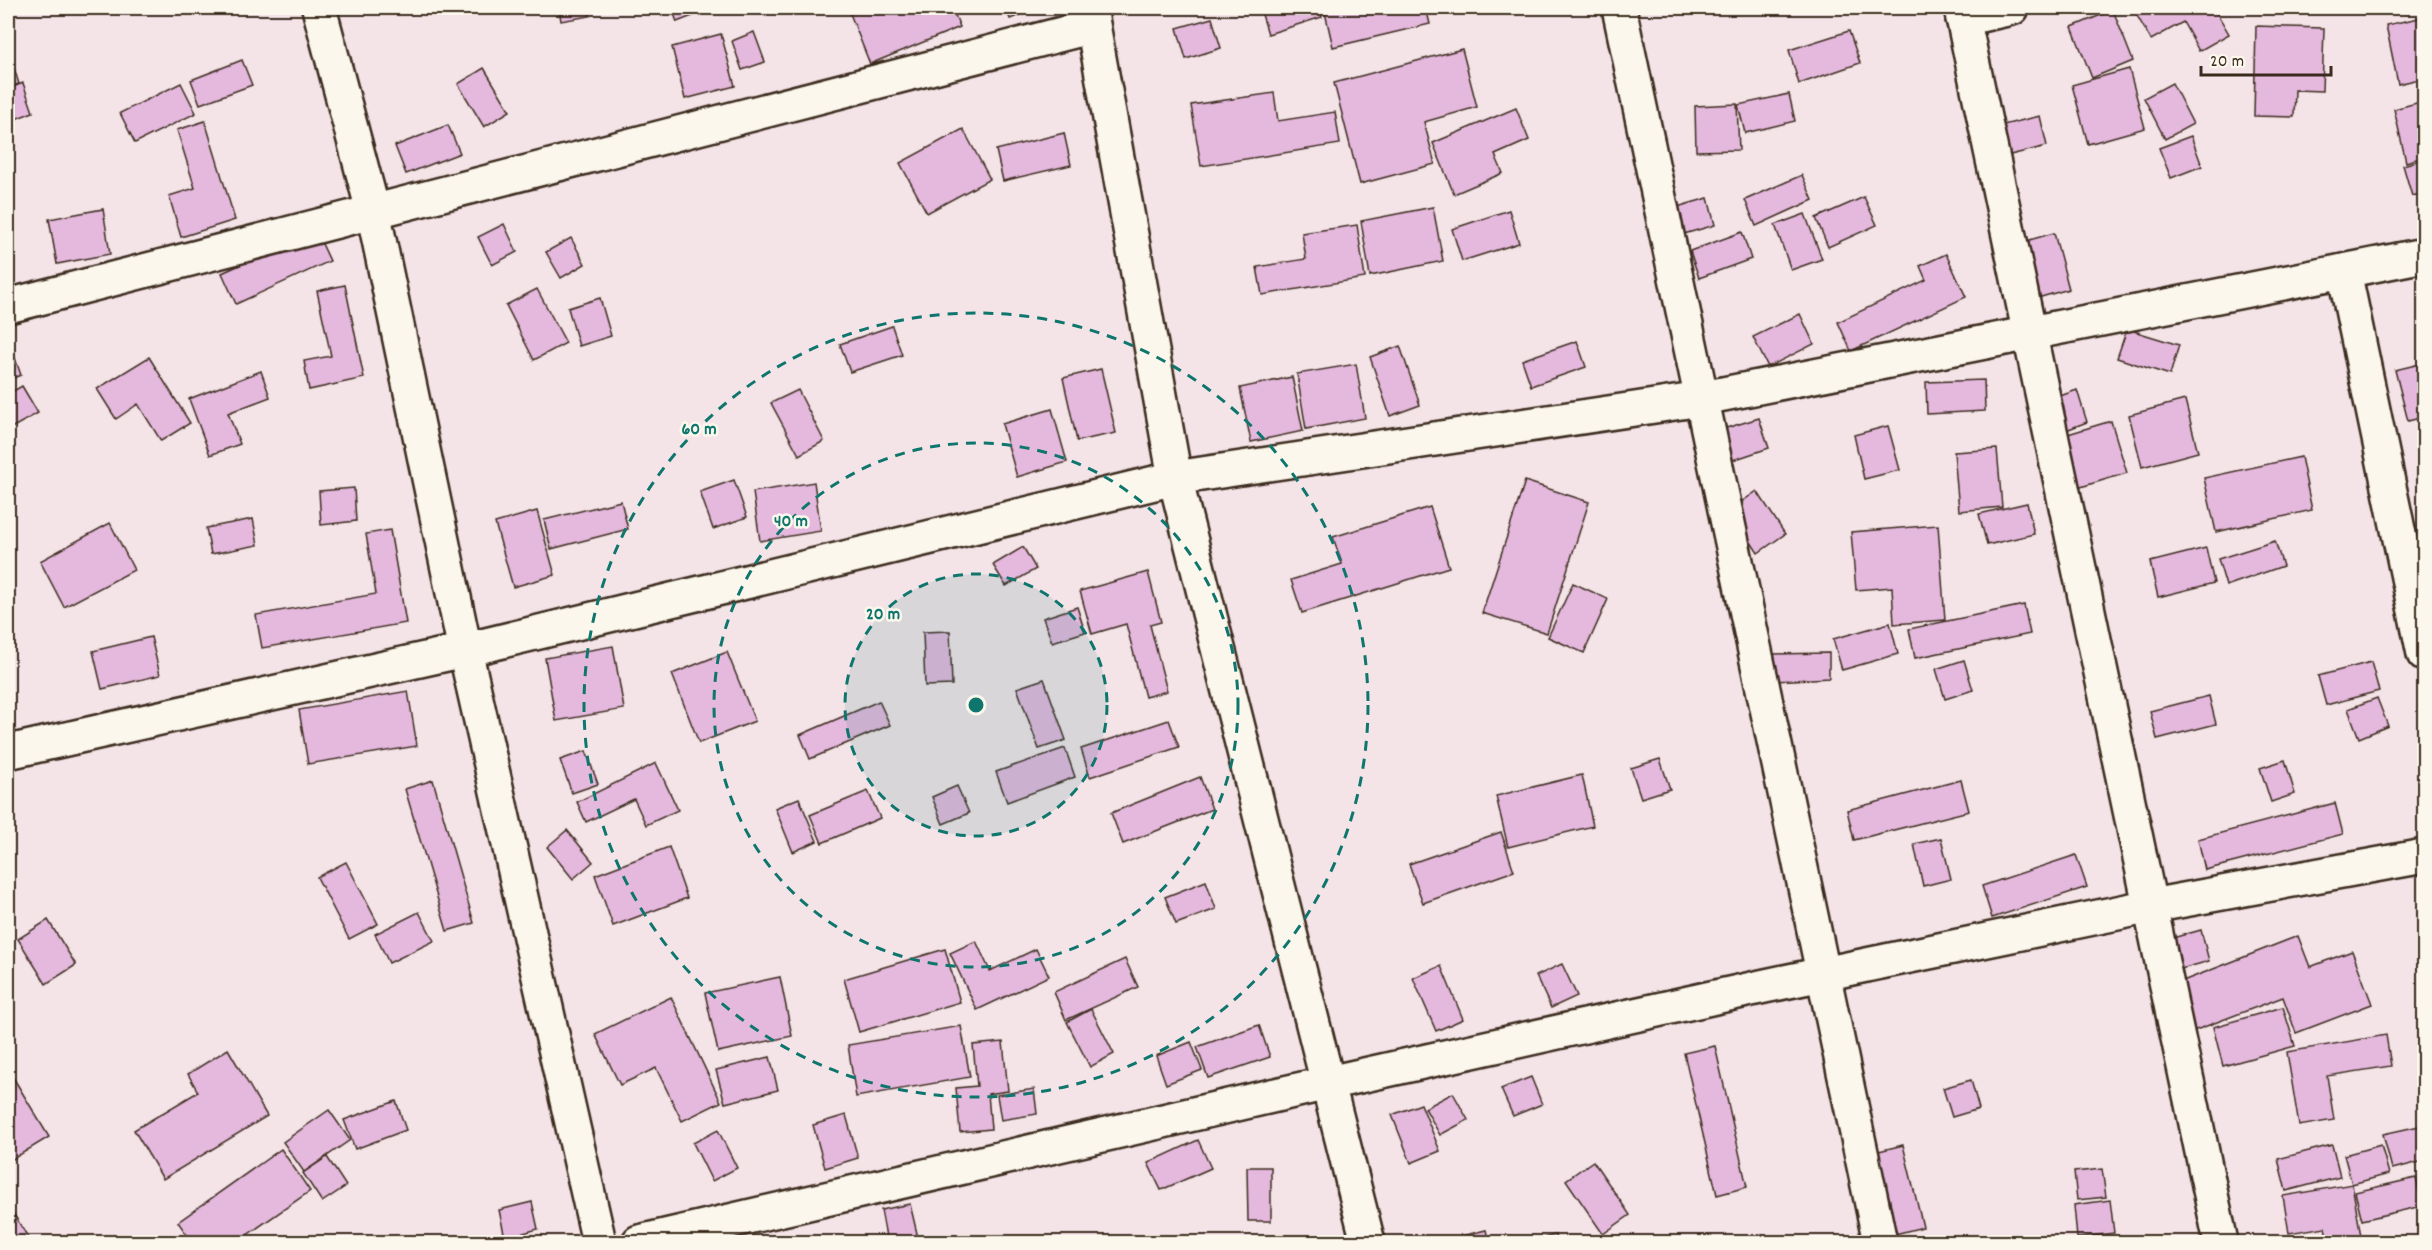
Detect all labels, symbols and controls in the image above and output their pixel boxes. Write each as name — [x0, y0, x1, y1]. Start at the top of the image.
scale bar — [2201, 39, 2332, 77]
text: 20 m — [2210, 50, 2244, 75]
text: 60 m — [681, 418, 717, 443]
text: 40 m — [774, 510, 808, 535]
text: 20 m — [866, 603, 900, 628]
centre of rings — [966, 695, 986, 715]

